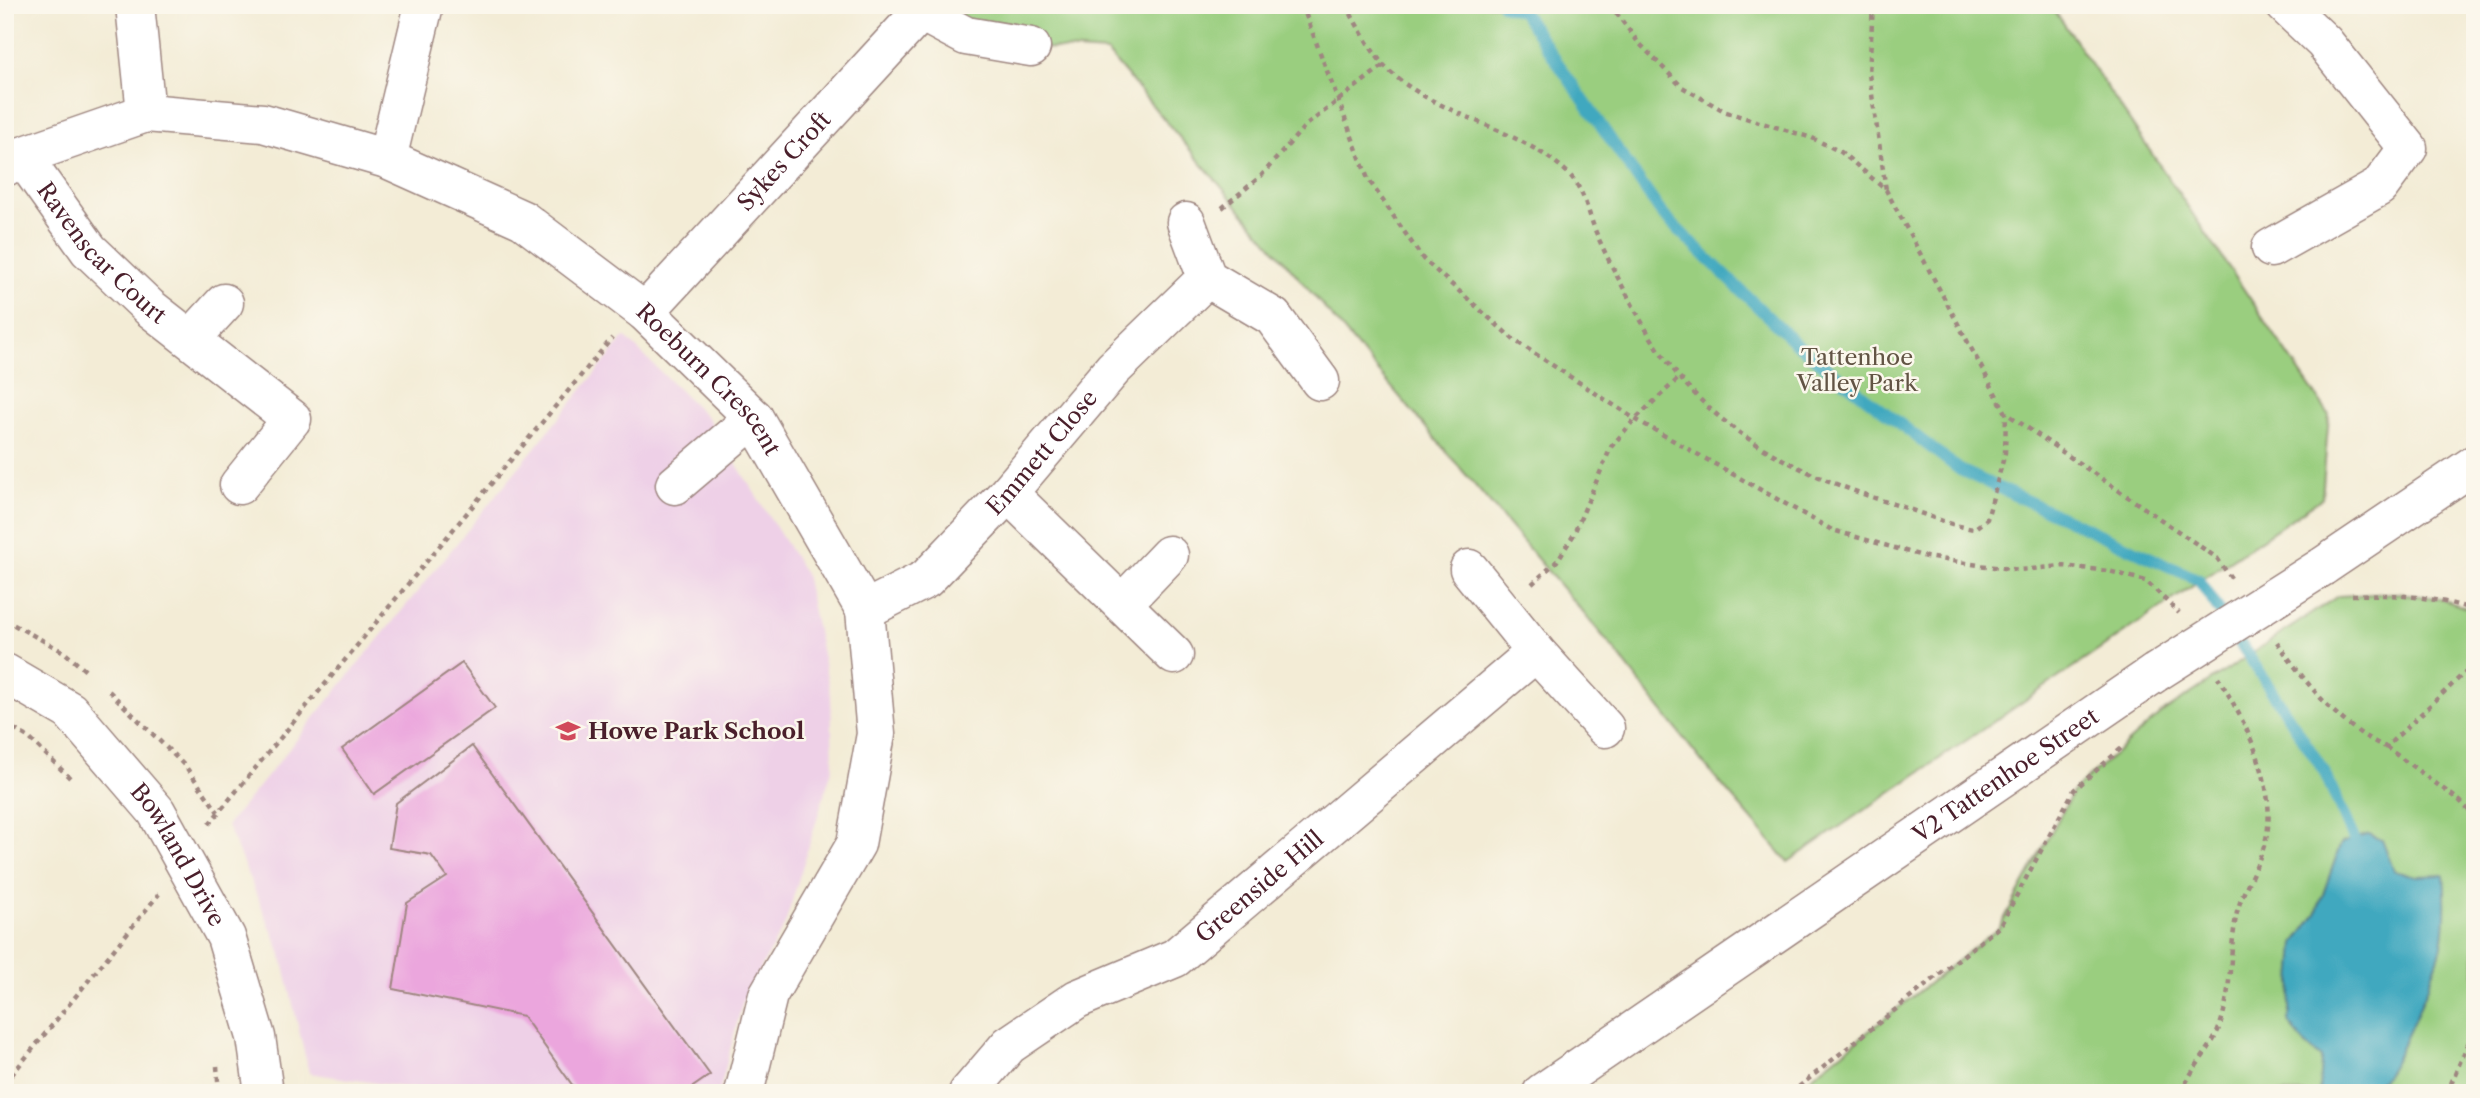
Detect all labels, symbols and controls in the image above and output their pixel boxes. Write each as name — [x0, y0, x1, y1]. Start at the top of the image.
street label: Sykes Croft — [731, 106, 836, 217]
street label: Ravenscar Court — [31, 177, 172, 329]
street label: Roeburn Crescent — [630, 297, 787, 460]
park label: Tattenhoe Valley Park — [1796, 343, 1919, 397]
street label: Emmett Close — [981, 384, 1103, 521]
street label: V2 Tattenhoe Street — [1907, 702, 2104, 849]
school or university icon: Howe Park School — [554, 717, 582, 745]
place label: Howe Park School — [588, 717, 804, 745]
street label: Bowland Drive — [124, 778, 231, 931]
street label: Greenside Hill — [1190, 824, 1329, 948]

